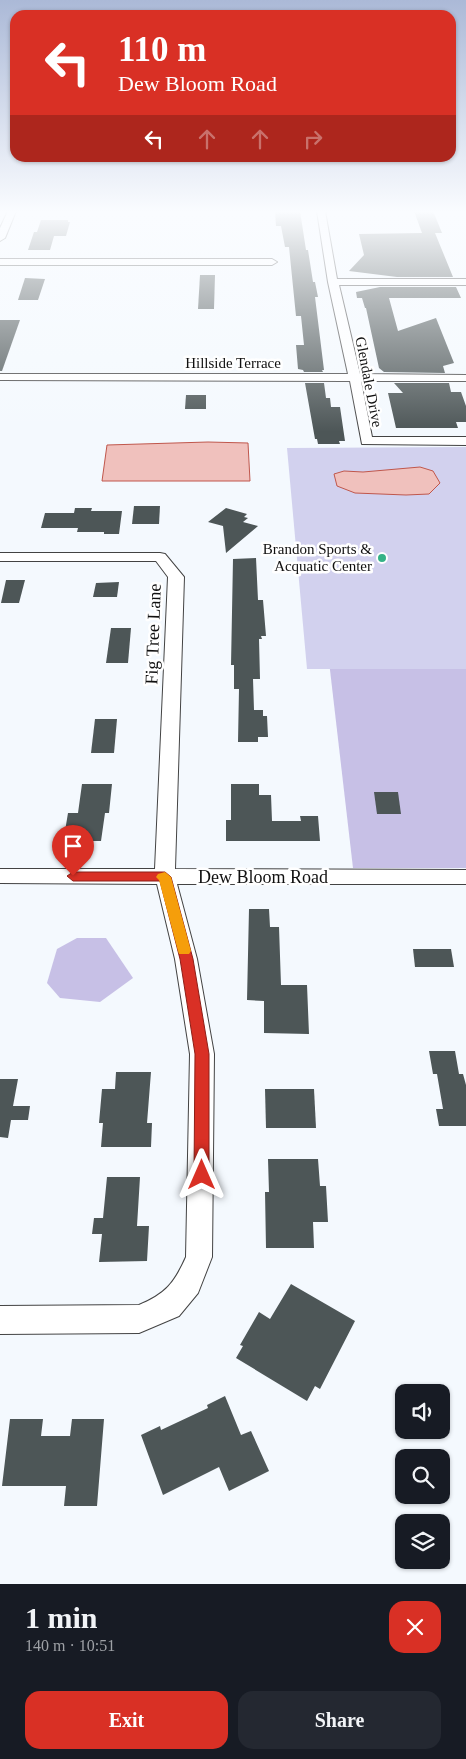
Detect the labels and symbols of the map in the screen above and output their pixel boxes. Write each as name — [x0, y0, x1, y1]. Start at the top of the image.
street label: Glendale Drive — [352, 335, 386, 429]
street label: Hillside Terrace — [185, 355, 281, 371]
place label: Brandon Sports & Acquatic Center — [263, 541, 372, 574]
marker: Brandon Sports & Acquatic Center — [376, 552, 388, 564]
street label: Fig Tree Lane — [141, 583, 165, 685]
pin — [52, 825, 94, 876]
street label: Dew Bloom Road — [198, 867, 328, 887]
position arrow — [175, 1148, 227, 1200]

